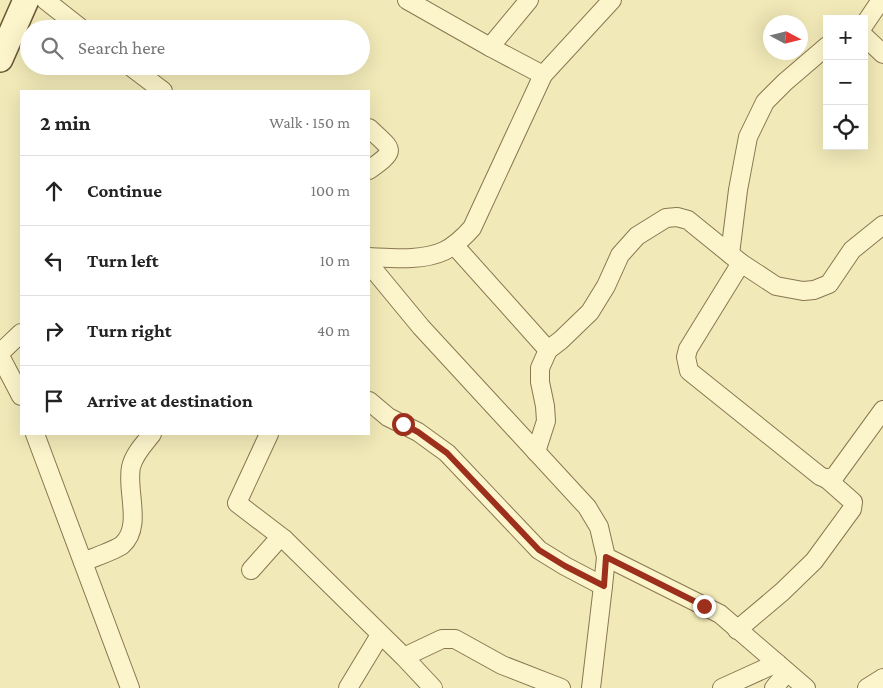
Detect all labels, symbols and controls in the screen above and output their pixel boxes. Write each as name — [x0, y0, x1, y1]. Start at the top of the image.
north arrow — [763, 15, 808, 60]
map controls — [823, 15, 868, 150]
button: + — [823, 15, 868, 60]
search box — [20, 20, 370, 75]
icon: search — [38, 34, 66, 62]
text: Search here — [78, 37, 165, 58]
button: − — [823, 60, 868, 105]
button: locate — [823, 105, 868, 150]
text: 2 min — [40, 111, 91, 135]
text: Walk · 150 m — [269, 114, 350, 131]
icon: ahead — [40, 177, 68, 205]
text: Continue — [87, 180, 162, 201]
text: 100 m — [311, 182, 350, 199]
icon: left — [40, 247, 68, 275]
text: Turn left — [87, 250, 159, 271]
text: 10 m — [320, 252, 350, 269]
icon: right — [40, 317, 68, 345]
text: Turn right — [87, 320, 172, 341]
text: 40 m — [317, 322, 350, 339]
icon: arrive — [40, 387, 68, 415]
text: Arrive at destination — [87, 390, 253, 411]
route start — [392, 413, 415, 436]
route end — [693, 595, 716, 618]

